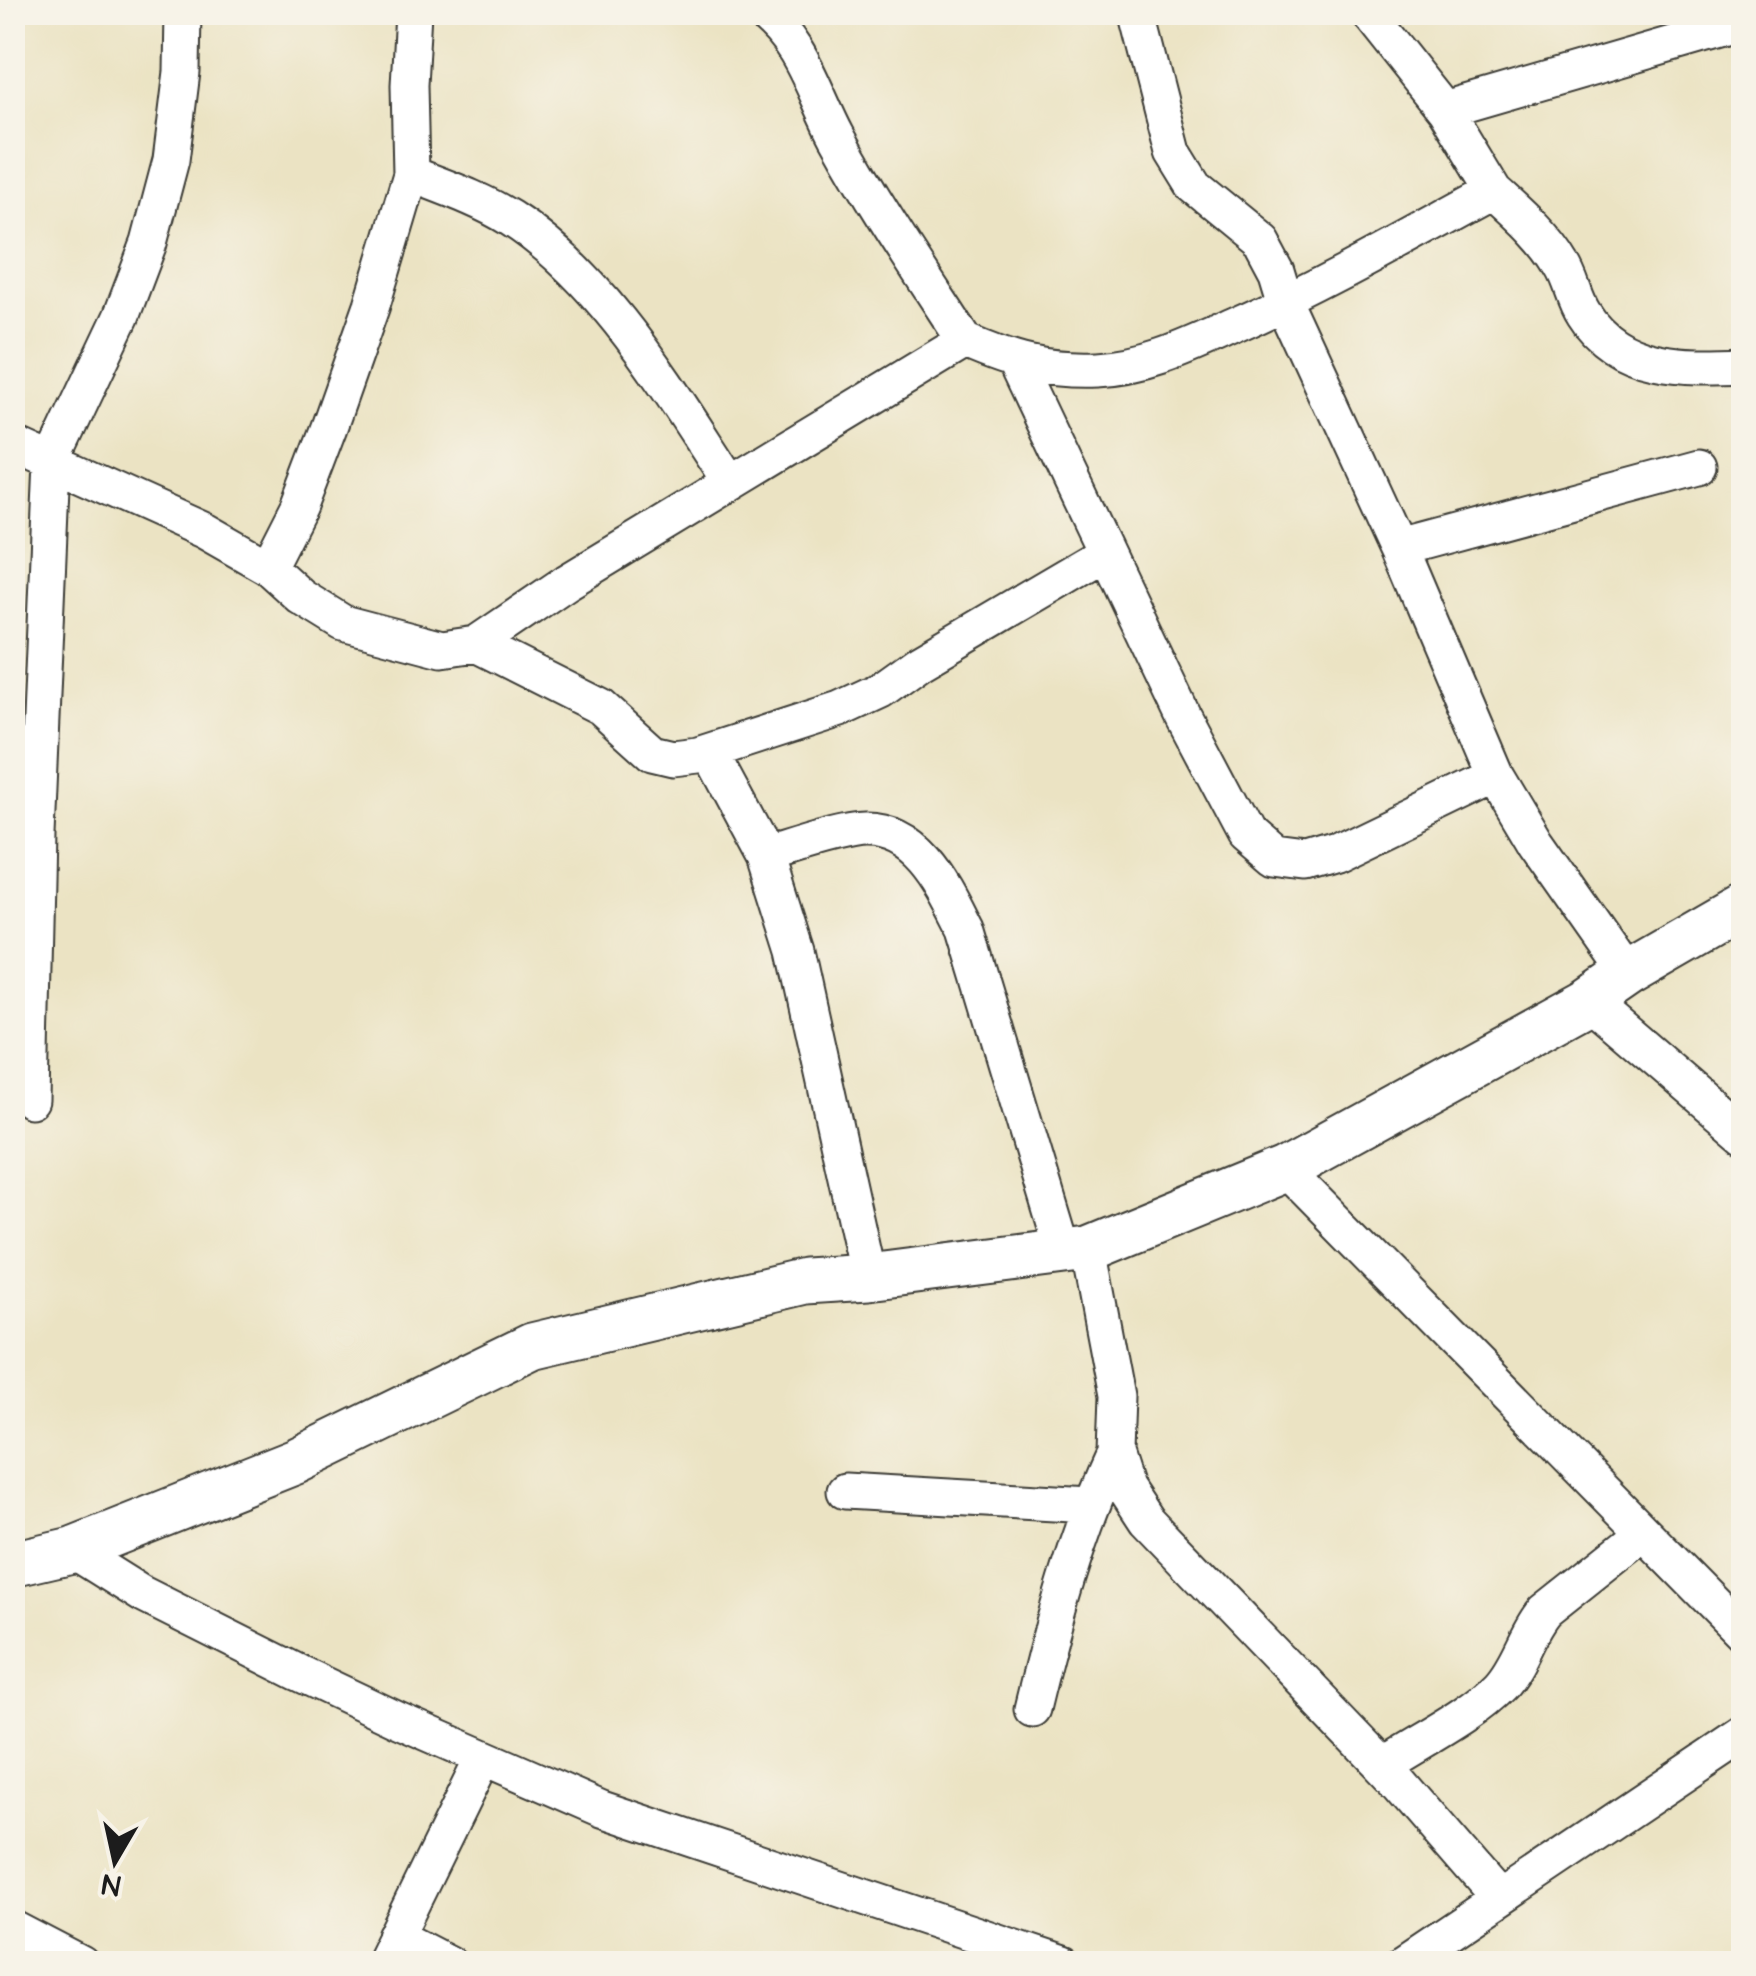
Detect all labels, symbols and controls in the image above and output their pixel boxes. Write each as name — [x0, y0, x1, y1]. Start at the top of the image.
north arrow — [65, 1811, 165, 1911]
text: N — [99, 1864, 123, 1905]

